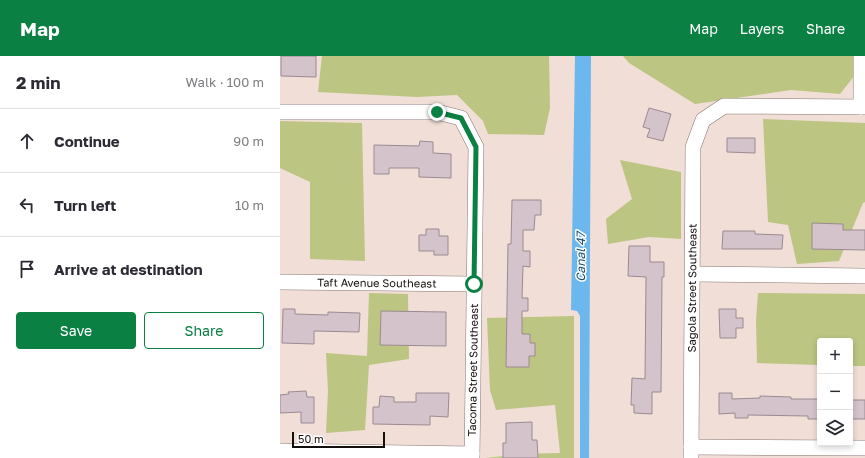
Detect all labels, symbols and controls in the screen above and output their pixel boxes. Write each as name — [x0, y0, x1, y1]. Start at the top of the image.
text: Map — [20, 17, 60, 40]
text: Map — [689, 20, 718, 37]
text: Layers — [740, 20, 784, 37]
text: Share — [806, 20, 845, 37]
text: 2 min — [16, 72, 60, 93]
text: Walk · 100 m — [186, 74, 264, 90]
route end — [428, 103, 446, 121]
icon: ahead — [16, 130, 38, 152]
text: Continue — [54, 132, 120, 150]
text: 90 m — [233, 133, 264, 149]
icon: left — [16, 194, 38, 216]
text: Turn left — [54, 196, 116, 214]
text: 10 m — [235, 197, 264, 213]
street label: Sagola Street Southeast — [685, 224, 699, 352]
water label: Canal 47 — [573, 231, 588, 282]
icon: arrive — [16, 258, 38, 280]
text: Arrive at destination — [54, 260, 203, 278]
street label: Taft Avenue Southeast — [317, 275, 437, 290]
route start — [465, 275, 483, 293]
street label: Tacoma Street Southeast — [465, 303, 480, 437]
button: Save — [16, 312, 136, 349]
button: Share — [144, 312, 264, 349]
map controls — [817, 338, 853, 446]
button: + — [817, 338, 853, 374]
button: − — [817, 374, 853, 410]
button: layers — [817, 410, 853, 446]
scale bar — [292, 430, 385, 449]
text: 50 m — [298, 432, 324, 445]

